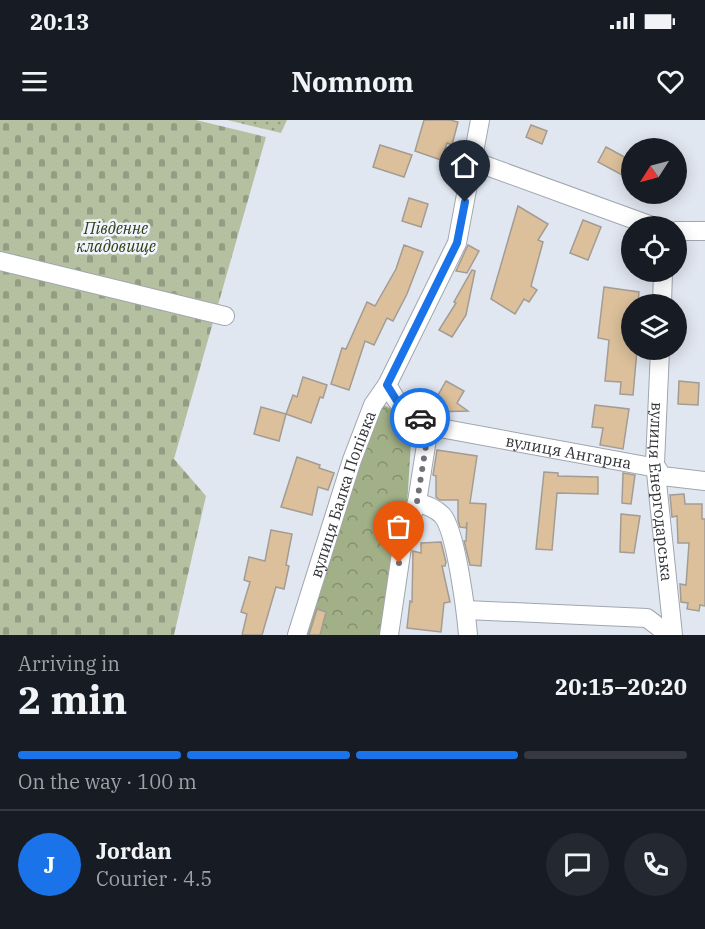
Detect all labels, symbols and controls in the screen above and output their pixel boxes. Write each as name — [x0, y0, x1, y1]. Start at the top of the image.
text: 20:13 — [30, 7, 89, 36]
text: Nomnom — [291, 64, 414, 99]
icon: menu — [18, 65, 51, 98]
icon: heart — [654, 65, 687, 98]
north arrow — [621, 138, 687, 204]
map controls — [621, 138, 687, 360]
pin — [439, 140, 490, 202]
icon: home — [448, 149, 481, 182]
button: locate — [621, 216, 687, 282]
park label: Південне кладовище — [76, 218, 156, 256]
button: layers — [621, 294, 687, 360]
courier — [390, 388, 450, 448]
icon: car — [404, 402, 437, 435]
street label: вулиця Енергодарська — [645, 402, 677, 582]
street label: вулиця Балка Попівка — [306, 408, 380, 580]
street label: вулиця Ангарна — [504, 430, 634, 473]
pin — [373, 501, 424, 563]
icon: bag — [382, 510, 415, 543]
text: Arriving in — [18, 650, 120, 677]
text: 20:15–20:20 — [555, 672, 687, 701]
text: 2 min — [18, 674, 127, 725]
text: On the way · 100 m — [18, 768, 197, 795]
button: chat — [546, 833, 609, 896]
button: phone — [624, 833, 687, 896]
text: Jordan — [96, 836, 172, 865]
text: J — [44, 850, 55, 879]
text: Courier · 4.5 — [96, 865, 212, 892]

